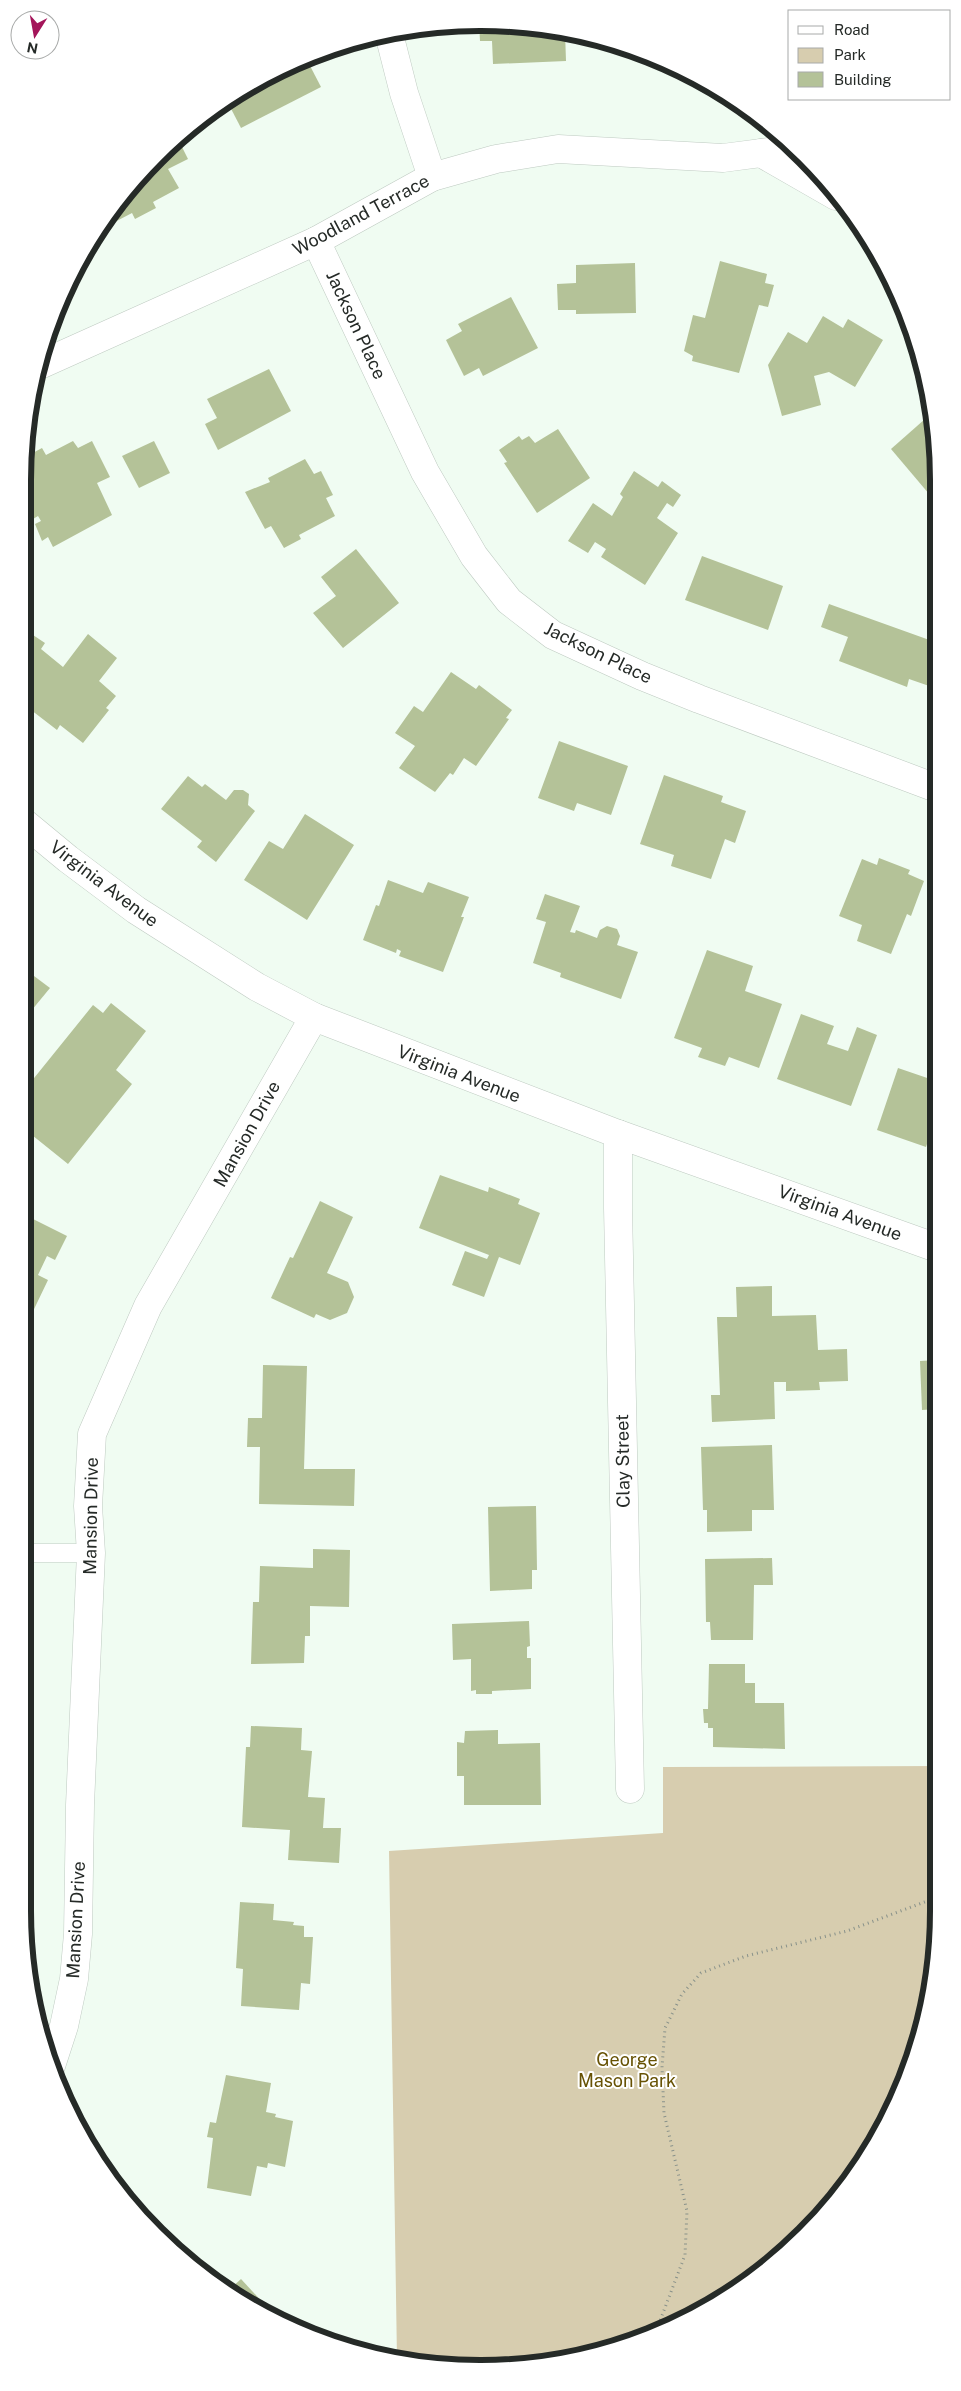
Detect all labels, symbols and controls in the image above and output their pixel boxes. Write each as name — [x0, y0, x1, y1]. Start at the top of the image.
north arrow — [10, 10, 60, 60]
legend — [788, 10, 951, 100]
text: Road — [834, 21, 870, 38]
text: N — [26, 39, 39, 57]
text: Park — [834, 46, 866, 63]
text: Building — [834, 71, 892, 88]
street label: Woodland Terrace — [289, 170, 433, 259]
street label: Jackson Place — [322, 267, 391, 382]
street label: Jackson Place — [541, 617, 656, 688]
street label: Virginia Avenue — [46, 836, 163, 931]
street label: Virginia Avenue — [395, 1040, 524, 1107]
street label: Mansion Drive — [209, 1077, 284, 1190]
street label: Virginia Avenue — [775, 1180, 905, 1245]
street label: Clay Street — [611, 1414, 634, 1508]
street label: Mansion Drive — [79, 1457, 102, 1575]
street label: Mansion Drive — [62, 1861, 89, 1979]
park label: George Mason Park — [578, 2049, 676, 2091]

